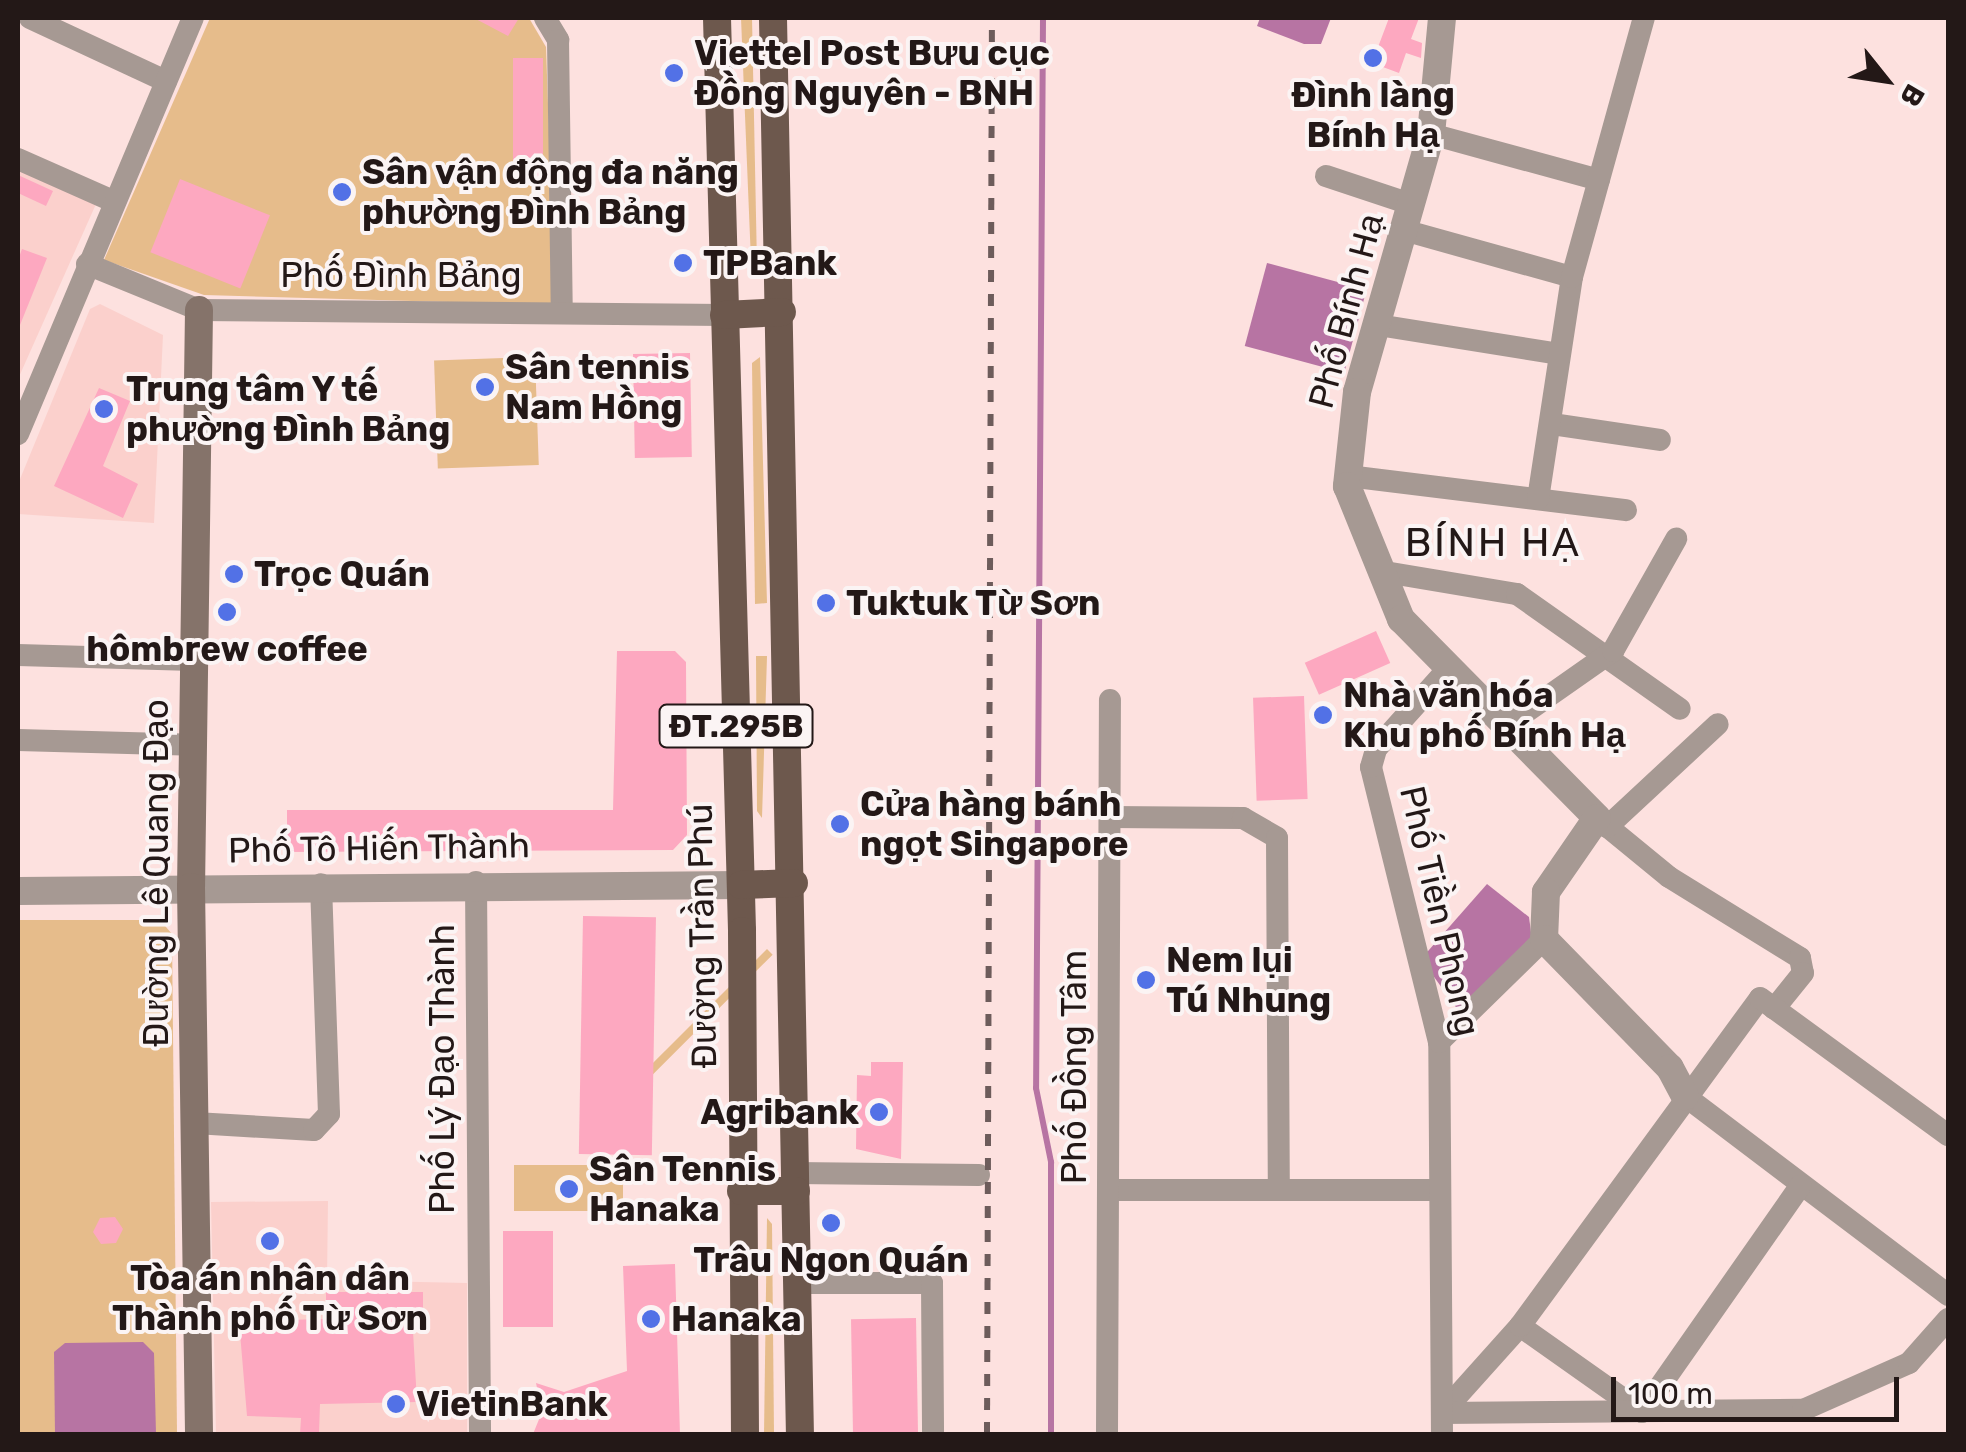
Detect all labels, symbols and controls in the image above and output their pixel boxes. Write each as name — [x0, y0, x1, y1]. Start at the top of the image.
north arrow — [1836, 30, 1936, 130]
place label: Viettel Post Bưu cục Đồng Nguyên - BNH — [694, 32, 1050, 114]
marker: Đình làng Bính Hạ — [1362, 47, 1384, 69]
marker: Viettel Post Bưu cục Đồng Nguyên - BNH — [663, 62, 685, 84]
place label: Đình làng Bính Hạ — [1291, 74, 1455, 156]
text: B — [1893, 78, 1932, 112]
place label: Sân vận động đa năng phường Đình Bảng — [362, 151, 740, 233]
marker: Sân vận động đa năng phường Đình Bảng — [331, 181, 353, 203]
street label: Phố Bính Hạ — [1300, 209, 1392, 413]
place label: TPBank — [703, 242, 837, 284]
marker: TPBank — [672, 252, 694, 274]
street label: Phố Đình Bảng — [280, 254, 522, 296]
place label: Sân tennis Nam Hồng — [505, 346, 690, 428]
place label: Trung tâm Y tế phường Đình Bảng — [126, 368, 450, 450]
marker: Sân tennis Nam Hồng — [474, 376, 496, 398]
marker: Trung tâm Y tế phường Đình Bảng — [91, 396, 117, 422]
district label: BÍNH HẠ — [1405, 519, 1581, 567]
place label: Trọc Quán — [254, 553, 430, 595]
marker: Trọc Quán — [223, 563, 245, 585]
place label: Tuktuk Từ Sơn — [846, 582, 1101, 624]
marker: Tuktuk Từ Sơn — [815, 592, 837, 614]
marker: hômbrew coffee — [216, 601, 238, 623]
place label: hômbrew coffee — [86, 628, 368, 670]
place label: Nhà văn hóa Khu phố Bính Hạ — [1343, 674, 1625, 756]
street label: Đường Lê Quang Đạo — [135, 699, 177, 1047]
road number: ĐT.295B — [658, 699, 814, 753]
marker: Nhà văn hóa Khu phố Bính Hạ — [1312, 704, 1334, 726]
street label: Phố Tiền Phong — [1391, 781, 1489, 1041]
place label: Cửa hàng bánh ngọt Singapore — [860, 783, 1128, 865]
street label: Đường Trần Phú — [679, 803, 725, 1069]
marker: Cửa hàng bánh ngọt Singapore — [829, 813, 851, 835]
street label: Phố Tô Hiến Thành — [227, 824, 531, 872]
street label: Phố Lý Đạo Thành — [421, 923, 463, 1215]
place label: Nem lụi Tú Nhung — [1166, 939, 1331, 1021]
street label: Phố Đồng Tâm — [1053, 949, 1095, 1185]
marker: Nem lụi Tú Nhung — [1135, 969, 1157, 991]
place label: Agribank — [700, 1091, 859, 1133]
marker: Agribank — [868, 1101, 890, 1123]
place label: Sân Tennis Hanaka — [589, 1148, 777, 1230]
marker: Sân Tennis Hanaka — [558, 1178, 580, 1200]
marker: Trâu Ngon Quán — [820, 1212, 842, 1234]
marker: Tòa án nhân dân Thành phố Từ Sơn — [259, 1230, 281, 1252]
place label: Trâu Ngon Quán — [693, 1239, 969, 1281]
place label: Tòa án nhân dân Thành phố Từ Sơn — [112, 1257, 428, 1339]
place label: Hanaka — [671, 1298, 802, 1340]
marker: Hanaka — [640, 1308, 662, 1330]
scale bar — [1616, 1357, 1904, 1419]
text: 100 m — [1628, 1376, 1713, 1412]
place label: VietinBank — [416, 1383, 608, 1425]
marker: VietinBank — [385, 1393, 407, 1415]

